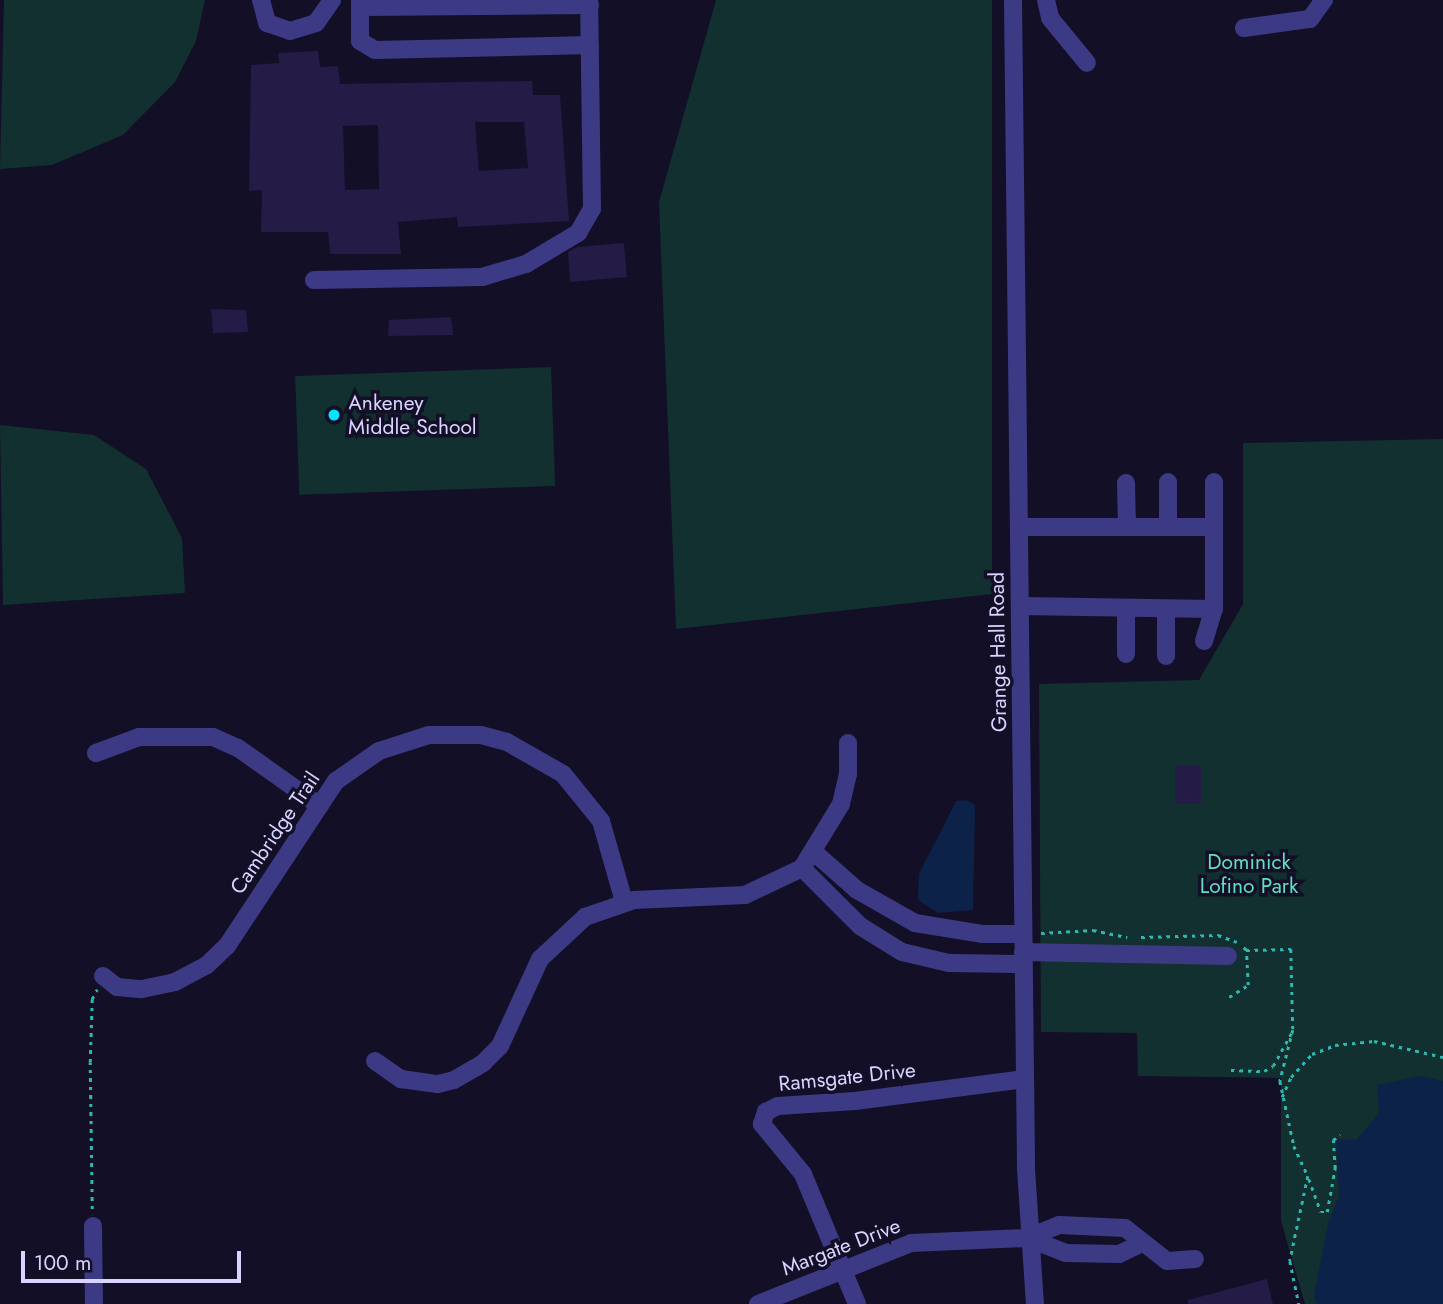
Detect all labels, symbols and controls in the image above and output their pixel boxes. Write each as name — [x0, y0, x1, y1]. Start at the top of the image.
place label: Ankeney Middle School — [348, 390, 477, 440]
marker: Ankeney Middle School — [326, 407, 342, 423]
street label: Grange Hall Road — [984, 572, 1012, 732]
street label: Cambridge Trail — [225, 767, 325, 899]
park label: Dominick Lofino Park — [1200, 849, 1298, 899]
street label: Ramsgate Drive — [777, 1057, 917, 1097]
street label: Margate Drive — [778, 1213, 904, 1281]
scale bar — [24, 1238, 245, 1282]
text: 100 m — [34, 1248, 91, 1278]

